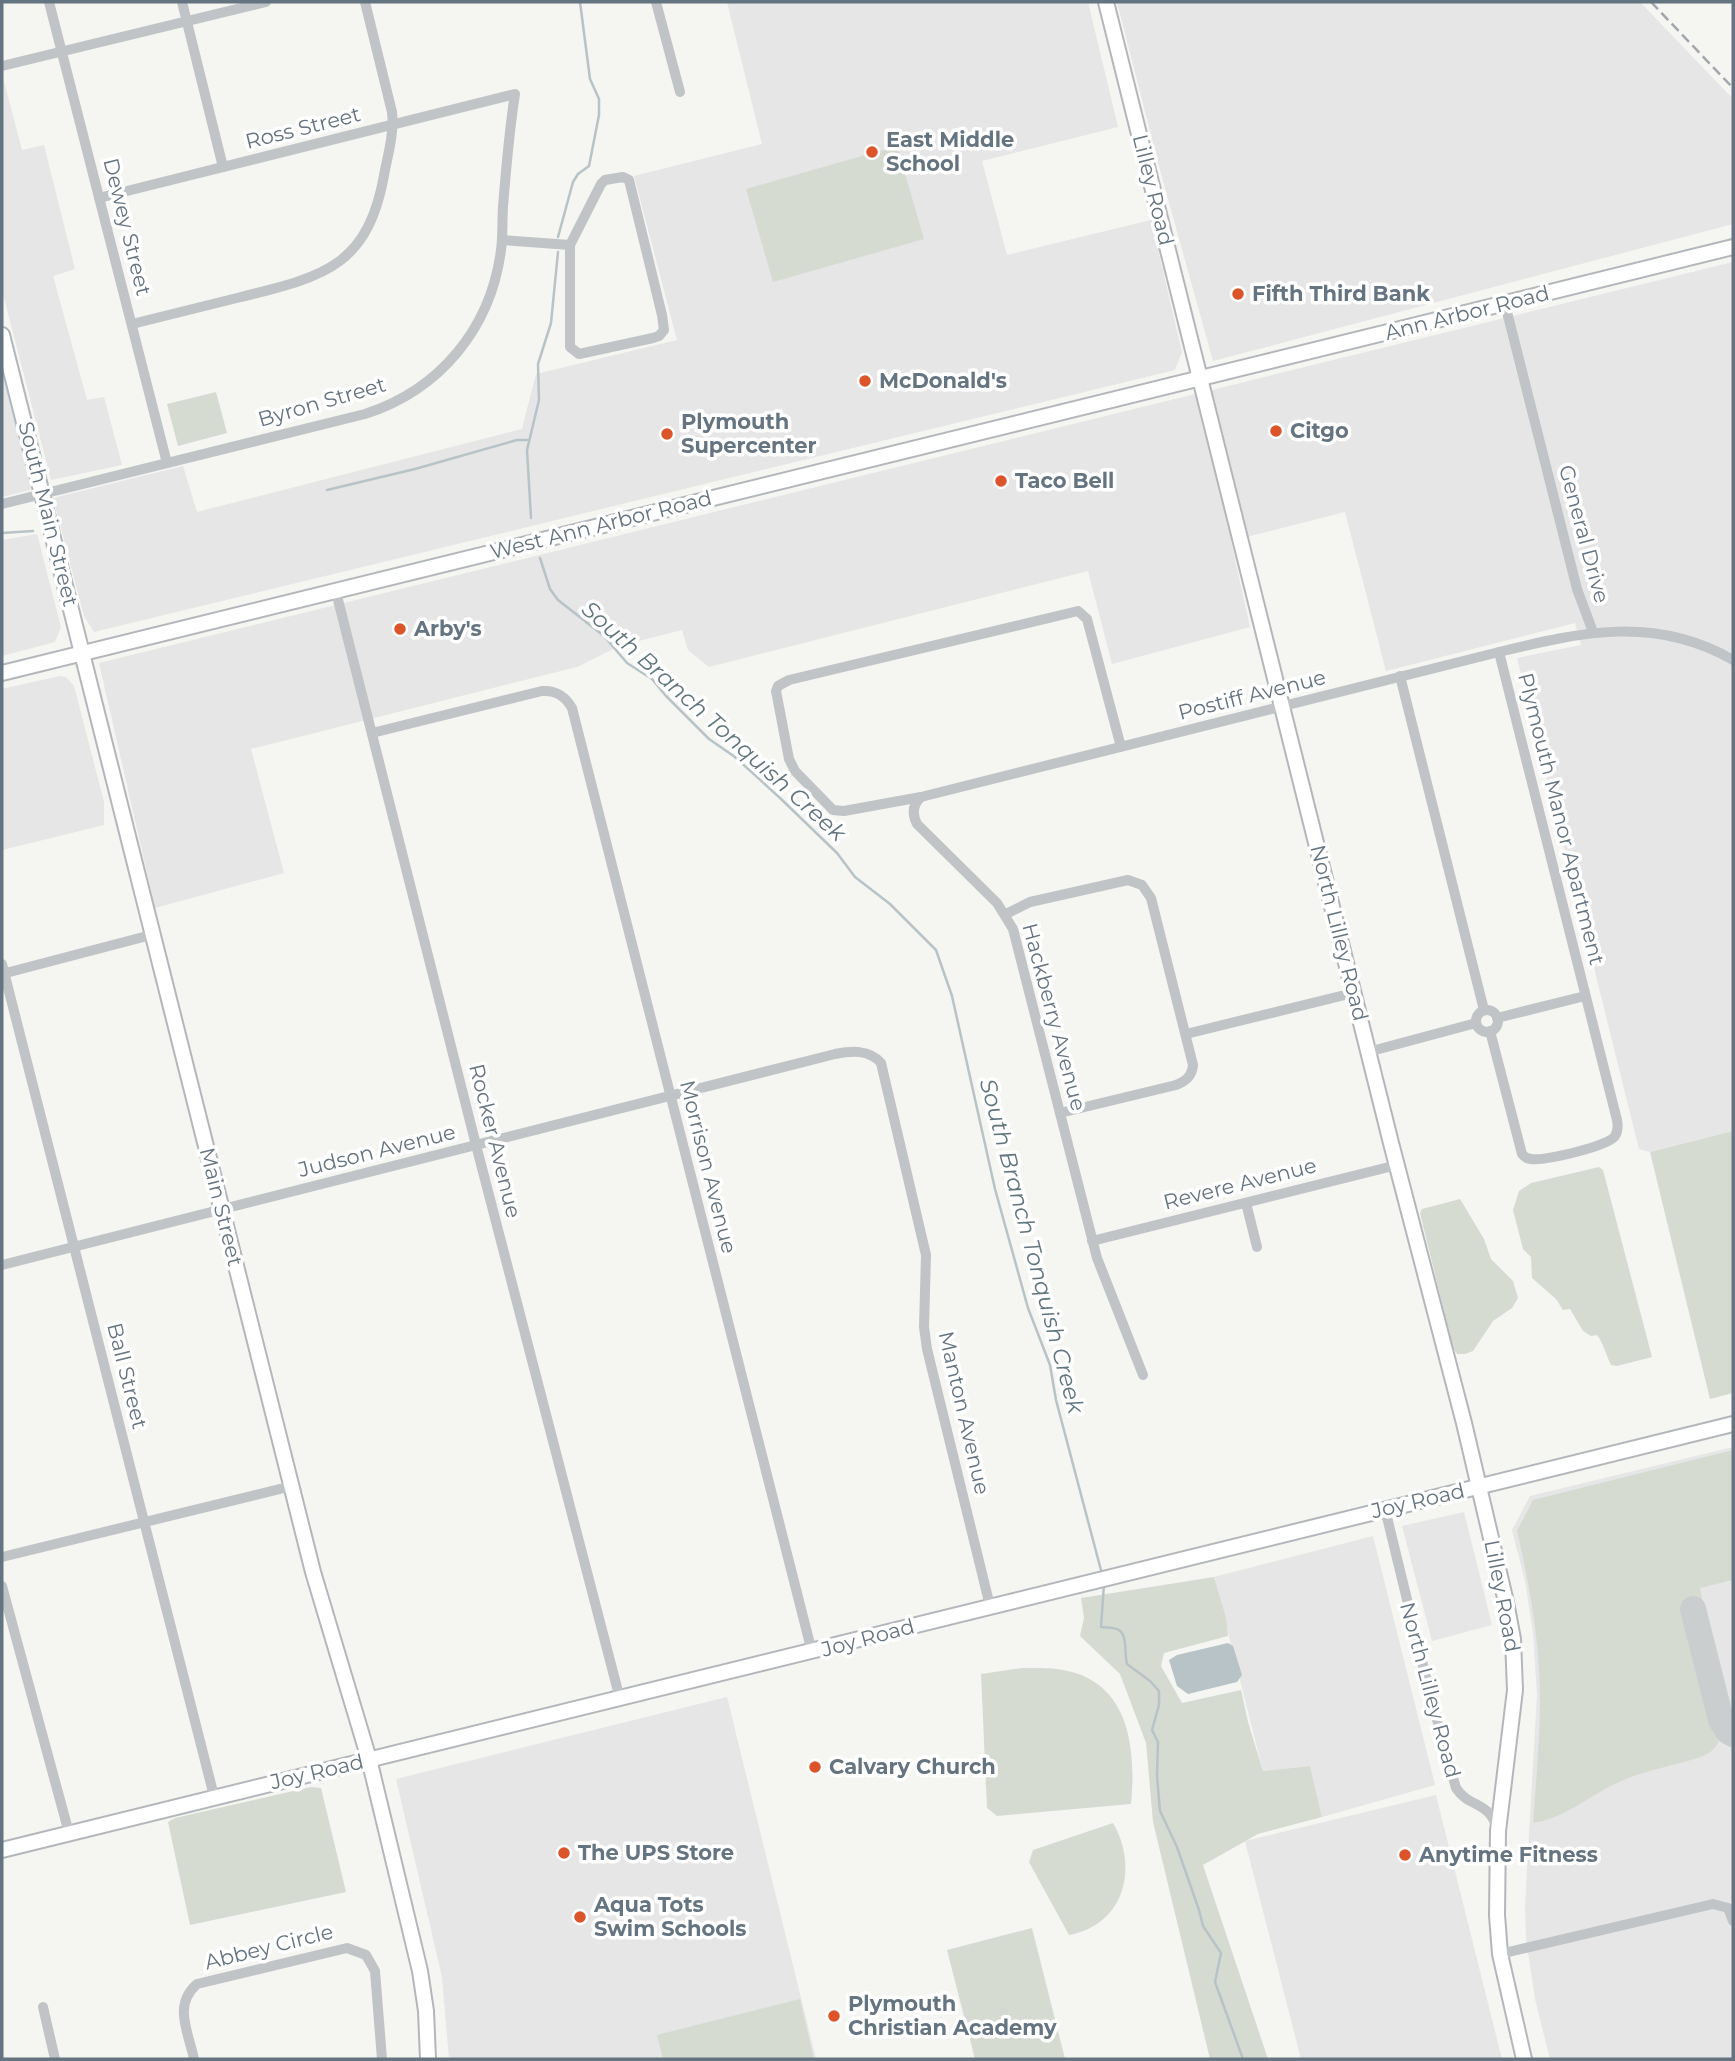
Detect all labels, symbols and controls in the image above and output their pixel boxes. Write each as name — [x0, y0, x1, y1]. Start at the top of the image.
street label: Ross Street — [243, 101, 363, 154]
place label: East Middle School — [886, 127, 1014, 176]
street label: Lilley Road — [1128, 132, 1179, 248]
marker: East Middle School — [864, 144, 880, 160]
street label: Dewey Street — [98, 156, 157, 298]
street label: Ann Arbor Road — [1382, 280, 1552, 345]
place label: Fifth Third Bank — [1252, 281, 1430, 306]
marker: Fifth Third Bank — [1230, 286, 1246, 302]
place label: McDonald's — [879, 368, 1007, 393]
street label: Byron Street — [255, 371, 389, 432]
marker: McDonald's — [857, 373, 873, 389]
place label: Plymouth Supercenter — [681, 409, 817, 458]
place label: Citgo — [1290, 418, 1349, 443]
street label: South Main Street — [13, 419, 84, 609]
marker: Citgo — [1268, 423, 1284, 439]
marker: Plymouth Supercenter — [659, 426, 675, 442]
street label: General Drive — [1554, 462, 1615, 606]
place label: Taco Bell — [1015, 468, 1114, 493]
marker: Taco Bell — [993, 473, 1009, 489]
street label: West Ann Arbor Road — [487, 485, 714, 564]
water label: South Branch Tonquish Creek — [576, 595, 853, 848]
place label: Arby's — [413, 616, 482, 641]
marker: Arby's — [392, 621, 408, 637]
street label: Postiff Avenue — [1175, 664, 1328, 725]
street label: Plymouth Manor Apartment — [1513, 670, 1610, 968]
street label: North Lilley Road — [1305, 842, 1373, 1024]
street label: Hackberry Avenue — [1017, 920, 1092, 1113]
street label: Rocker Avenue — [464, 1061, 527, 1221]
water label: South Branch Tonquish Creek — [974, 1075, 1091, 1418]
street label: Morrison Avenue — [675, 1078, 742, 1256]
street label: Judson Avenue — [295, 1119, 458, 1182]
street label: Main Street — [195, 1145, 248, 1269]
street label: Revere Avenue — [1161, 1152, 1319, 1215]
street label: Ball Street — [102, 1320, 153, 1432]
street label: Manton Avenue — [934, 1329, 995, 1497]
street label: Joy Road — [1368, 1478, 1467, 1524]
street label: Lilley Road — [1479, 1538, 1526, 1654]
street label: North Lilley Road — [1395, 1599, 1466, 1780]
street label: Joy Road — [818, 1613, 917, 1662]
street label: Joy Road — [267, 1749, 366, 1795]
place label: Calvary Church — [829, 1754, 996, 1779]
marker: Calvary Church — [807, 1759, 823, 1775]
place label: The UPS Store — [578, 1840, 734, 1865]
place label: Anytime Fitness — [1418, 1842, 1598, 1867]
marker: The UPS Store — [556, 1845, 572, 1861]
marker: Anytime Fitness — [1397, 1847, 1413, 1863]
place label: Aqua Tots Swim Schools — [593, 1892, 746, 1941]
marker: Aqua Tots Swim Schools — [572, 1909, 588, 1925]
street label: Abbey Circle — [202, 1918, 336, 1975]
place label: Plymouth Christian Academy — [848, 1991, 1057, 2040]
marker: Plymouth Christian Academy — [826, 2008, 842, 2024]

